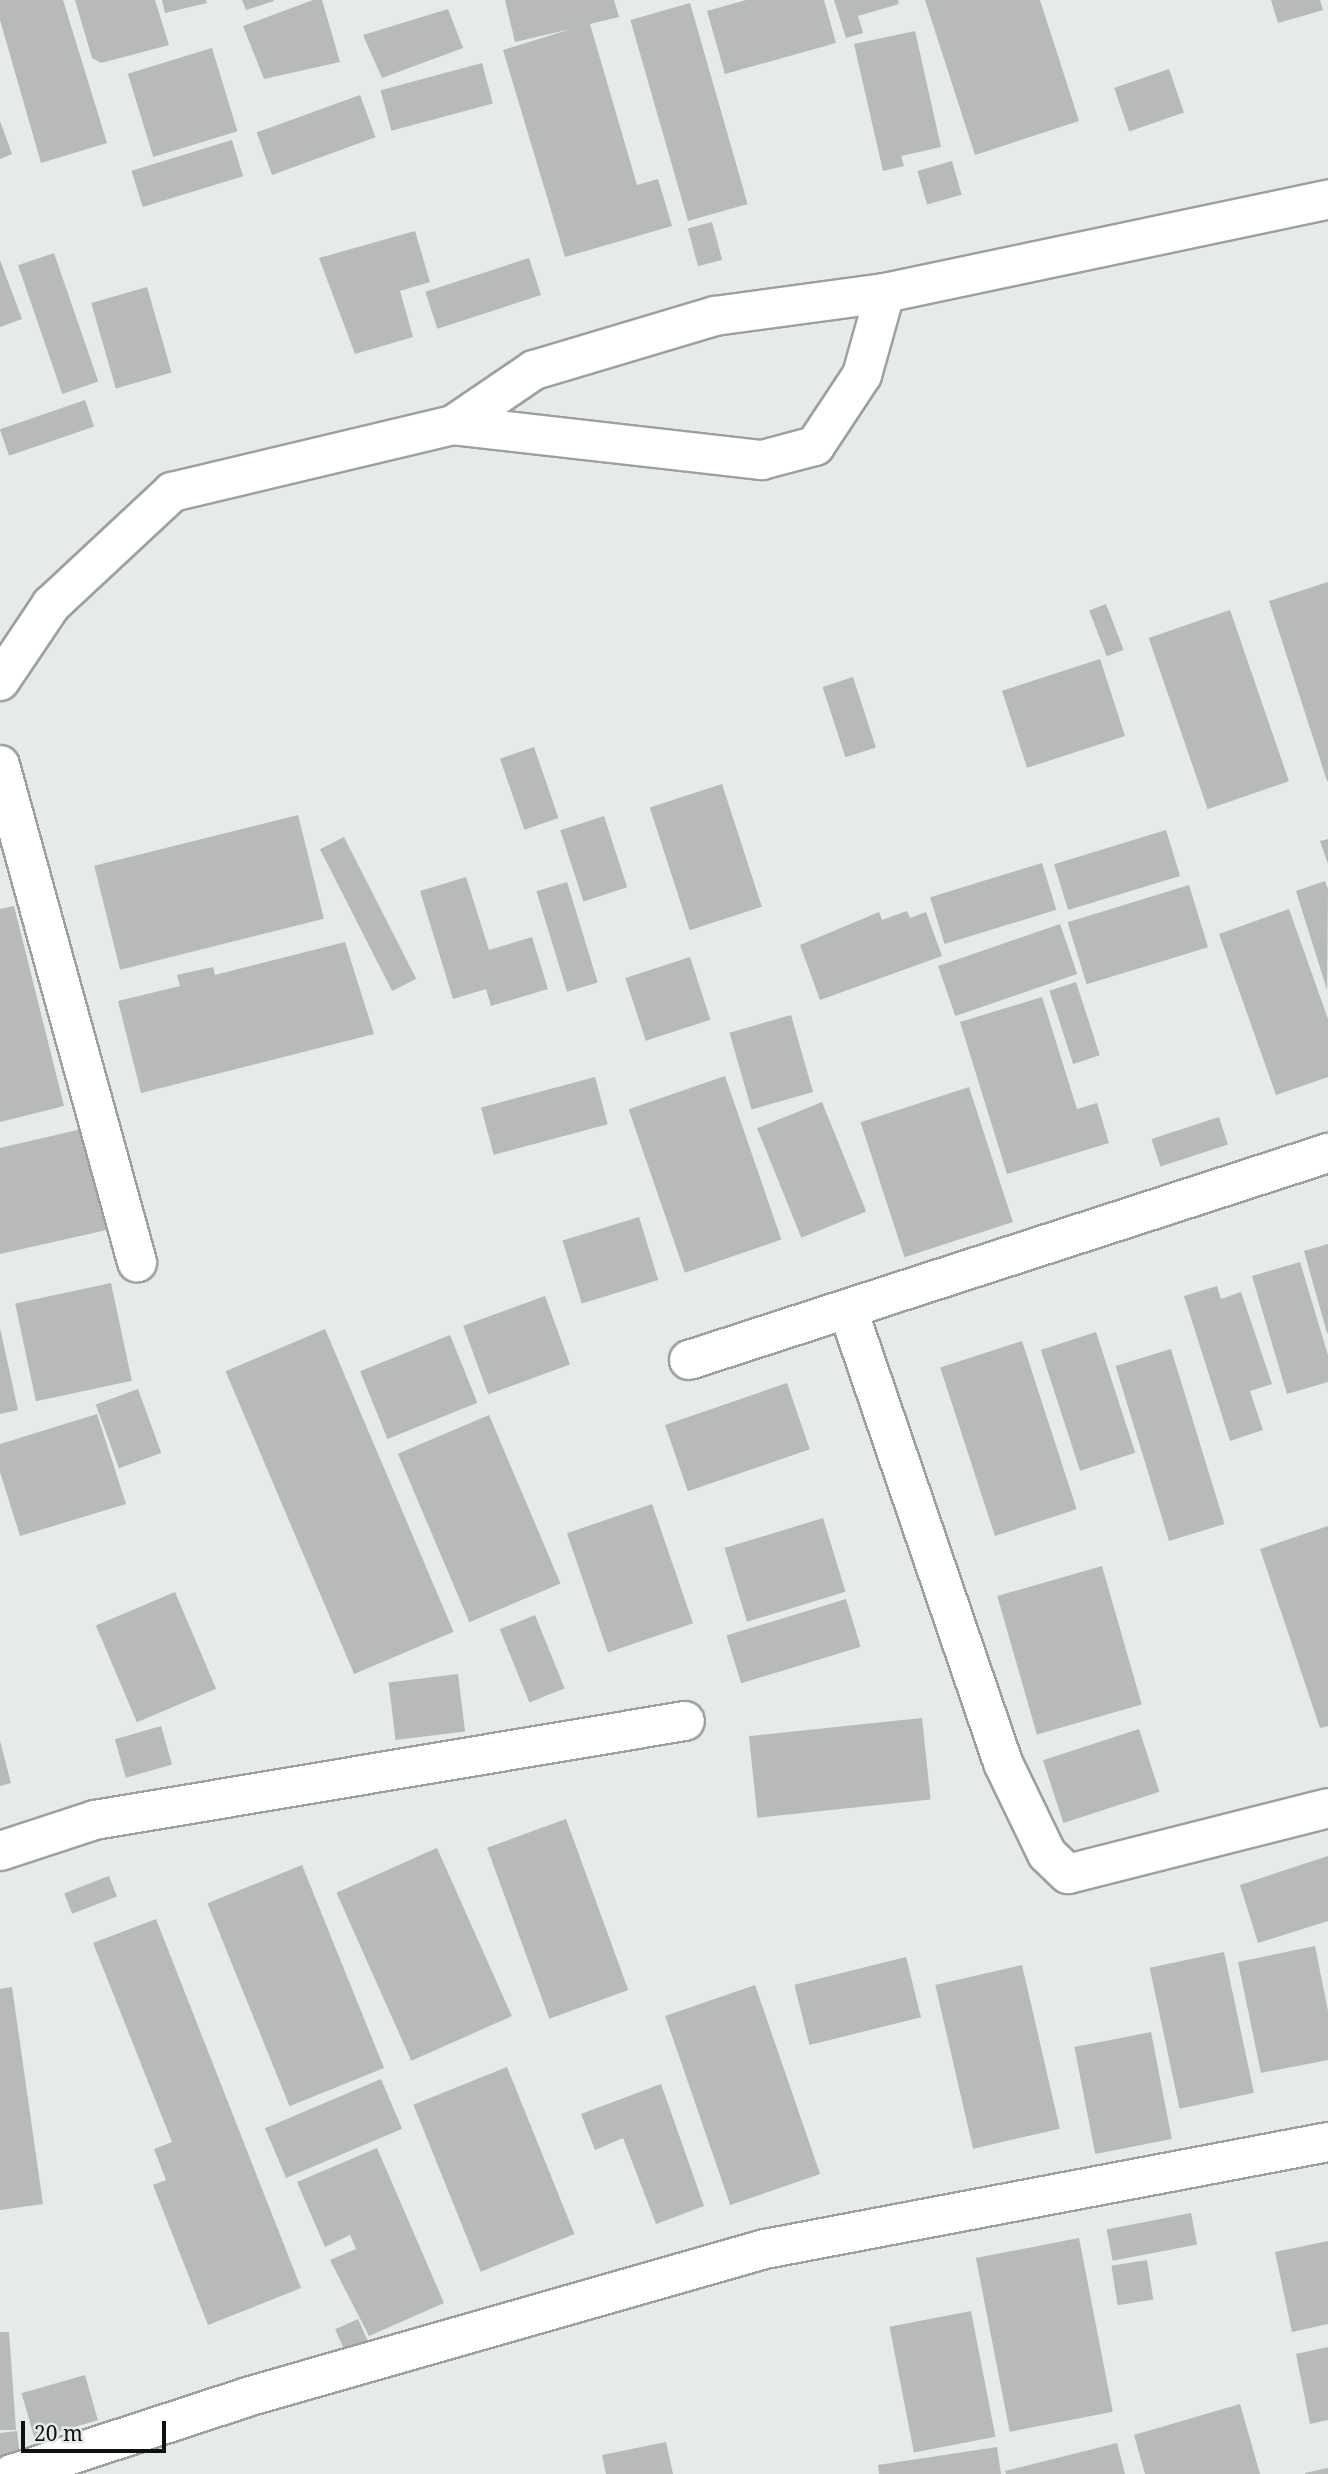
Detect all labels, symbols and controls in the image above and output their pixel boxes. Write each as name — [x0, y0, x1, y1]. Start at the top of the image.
scale bar — [24, 2408, 170, 2452]
text: 20 m — [34, 2419, 83, 2447]

